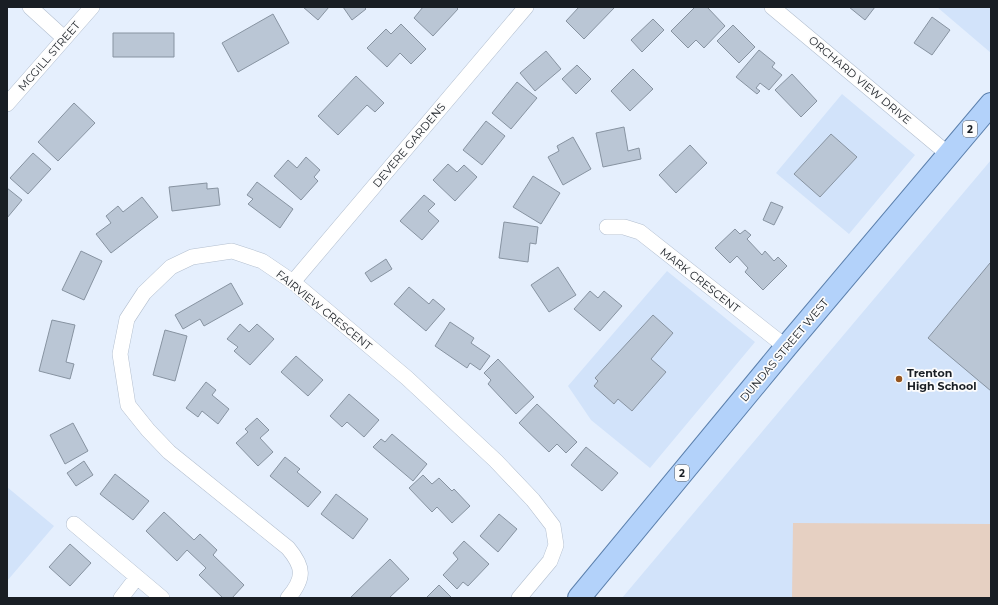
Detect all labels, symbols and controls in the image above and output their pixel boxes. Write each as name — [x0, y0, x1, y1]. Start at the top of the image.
street label: MCGILL STREET — [15, 18, 83, 94]
street label: ORCHARD VIEW DRIVE — [806, 33, 914, 127]
street label: DEVERE GARDENS — [370, 100, 449, 190]
road number: 2 — [963, 121, 977, 137]
street label: MARK CRESCENT — [657, 245, 743, 316]
street label: FAIRVIEW CRESCENT — [273, 267, 375, 353]
street label: DUNDAS STREET WEST — [737, 295, 832, 404]
place label: Trenton High School — [907, 366, 976, 393]
marker: Trenton High School — [894, 374, 904, 384]
road number: 2 — [675, 465, 689, 481]

